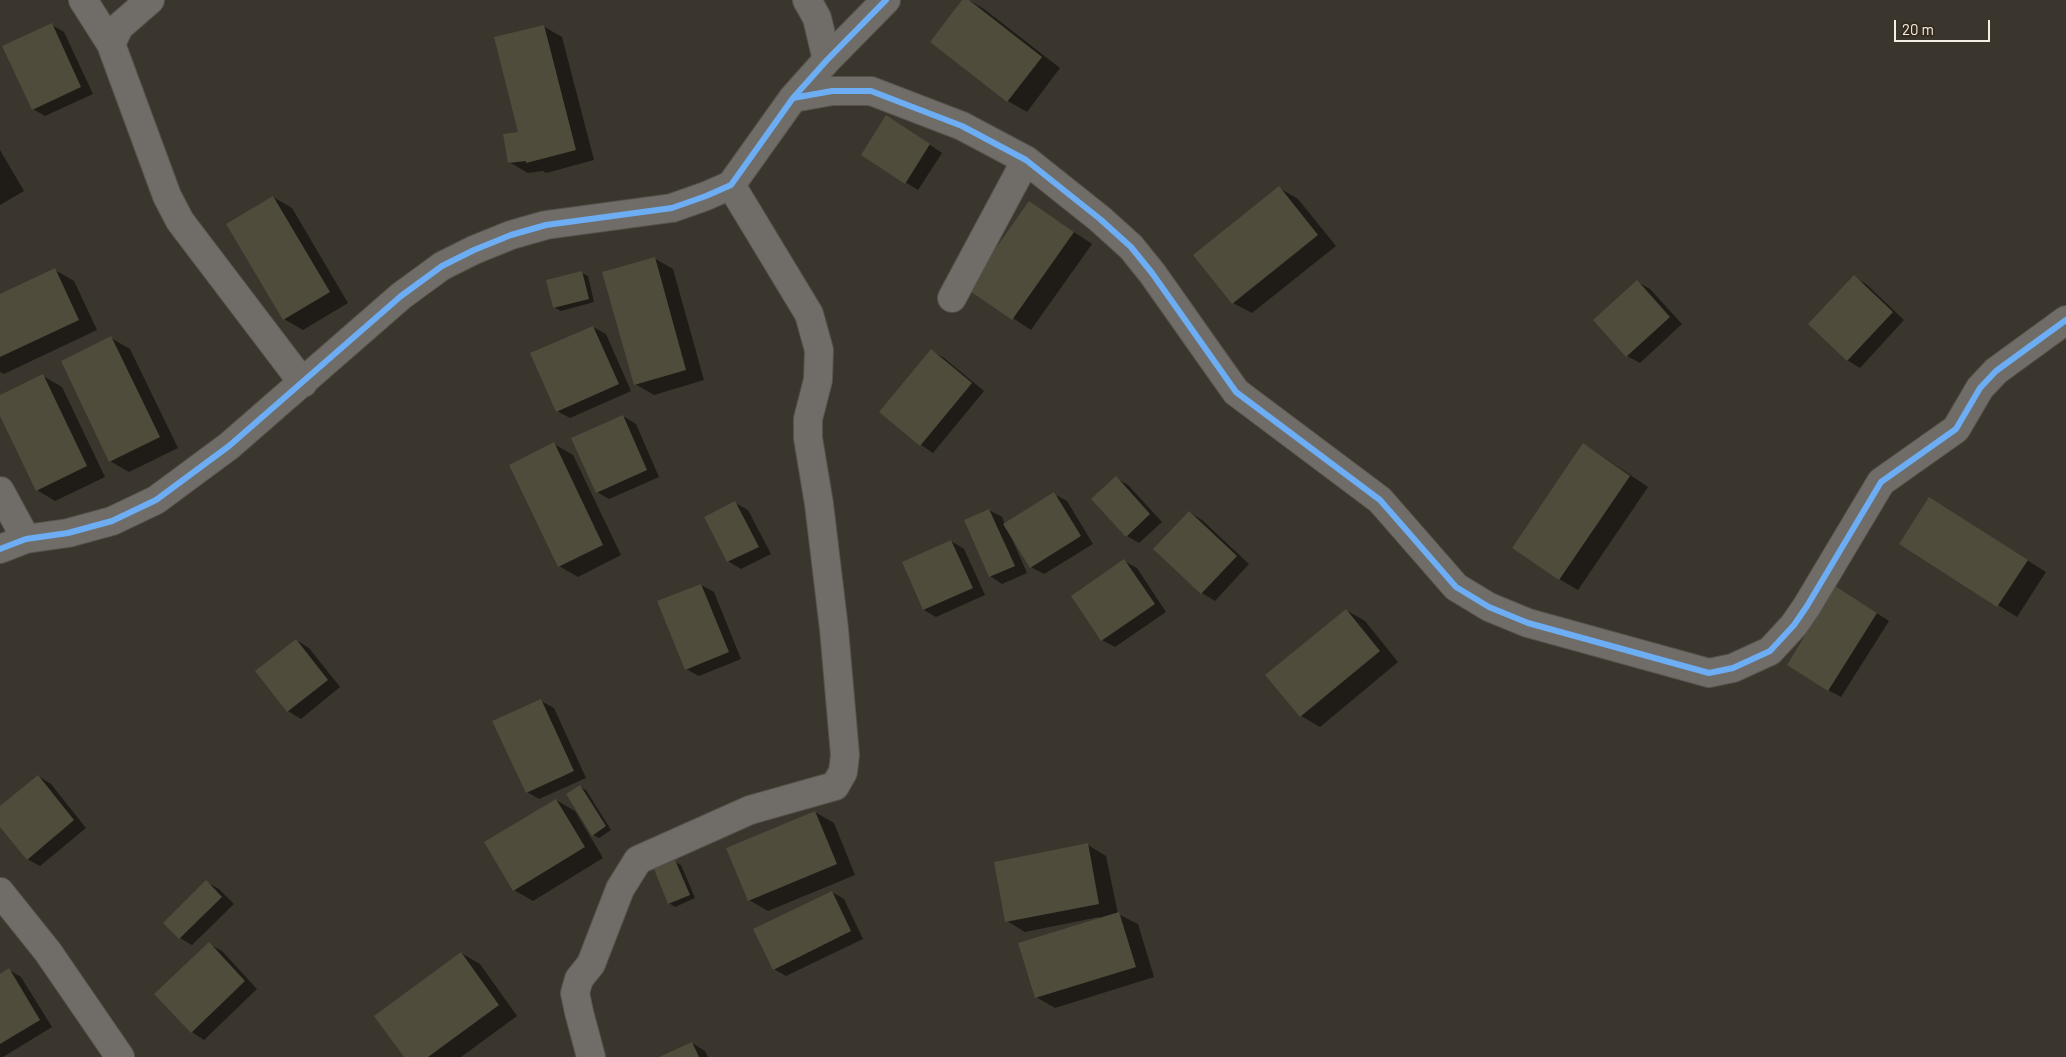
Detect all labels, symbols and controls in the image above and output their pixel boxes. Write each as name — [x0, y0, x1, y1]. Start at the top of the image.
scale bar — [1896, 10, 1992, 42]
text: 20 m — [1902, 20, 1934, 38]

